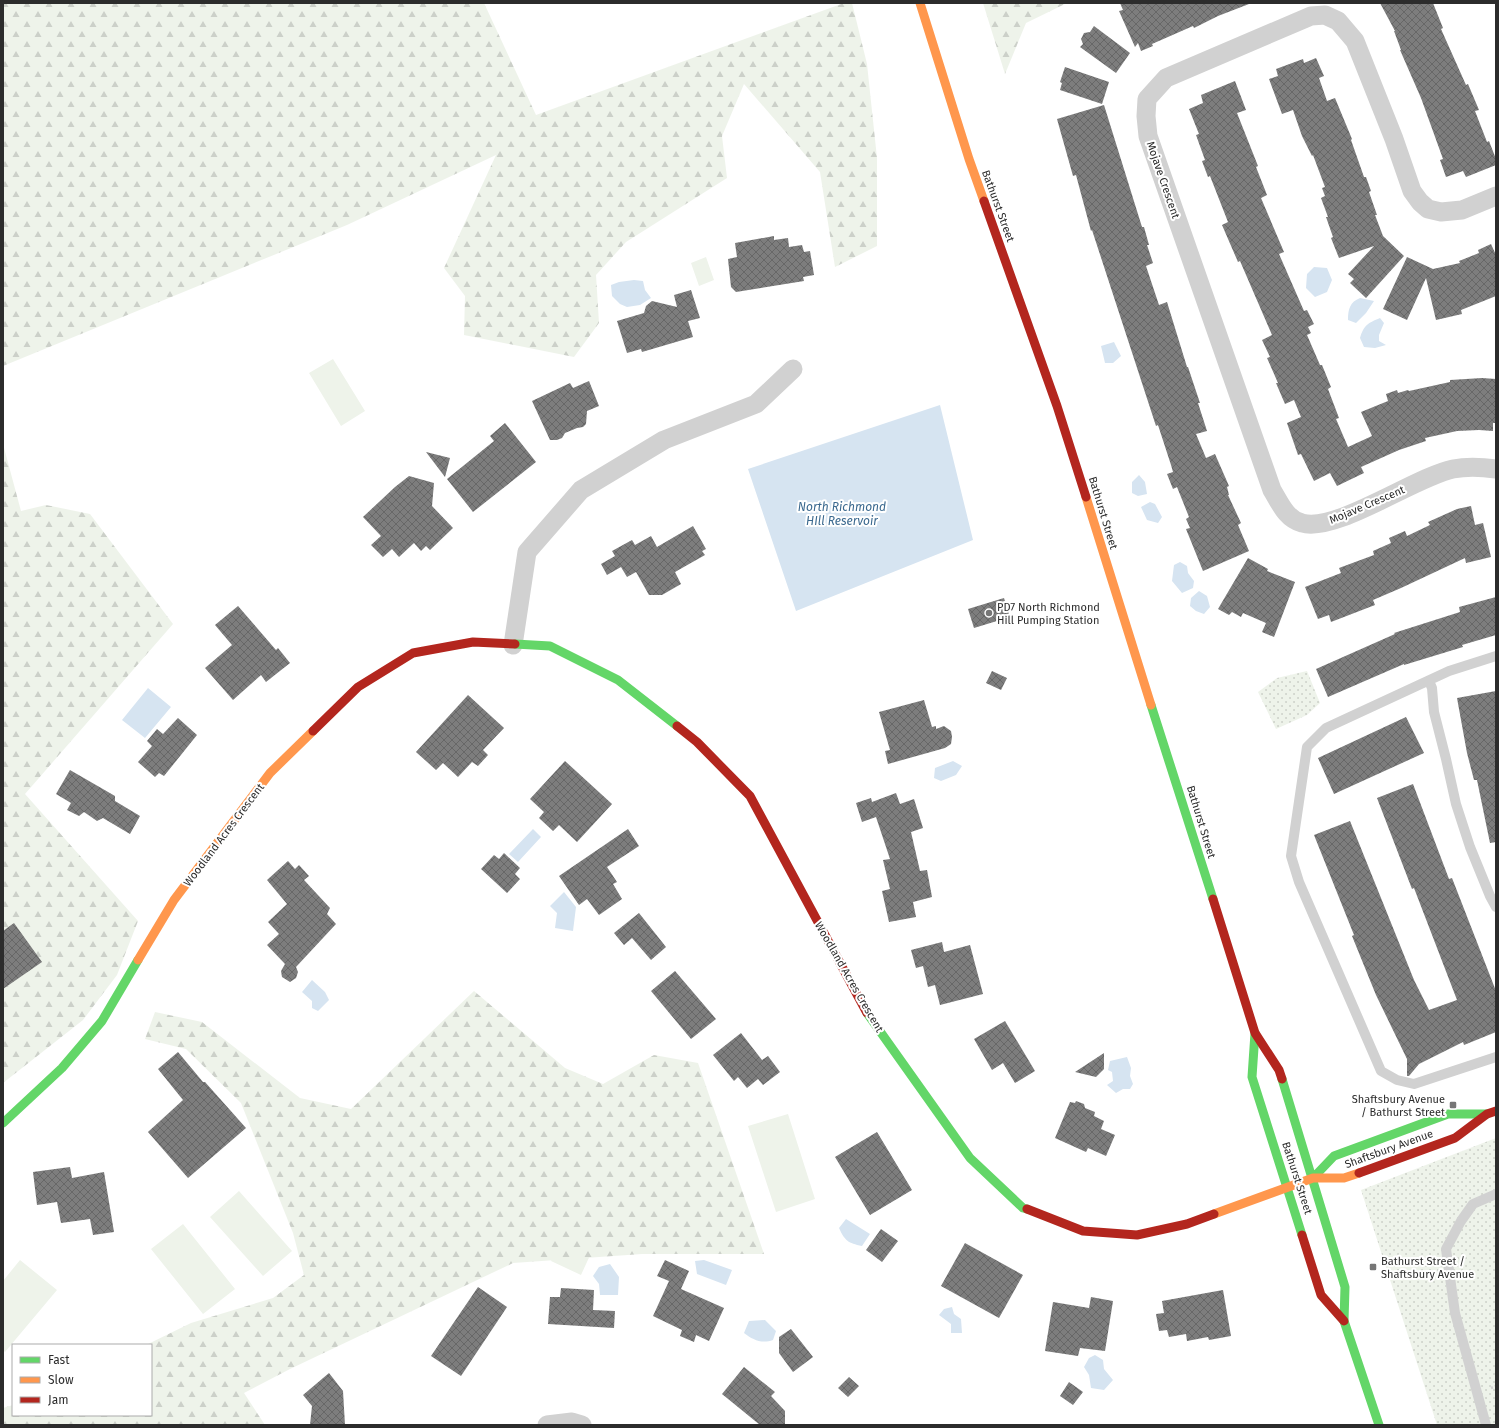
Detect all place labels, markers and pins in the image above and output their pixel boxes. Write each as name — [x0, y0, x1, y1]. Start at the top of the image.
place label: PD7 North Richmond Hill Pumping Station — [997, 601, 1100, 627]
marker: PD7 North Richmond Hill Pumping Station — [984, 608, 994, 618]
place label: Shaftsbury Avenue / Bathurst Street — [1352, 1093, 1445, 1119]
marker: Shaftsbury Avenue / Bathurst Street — [1448, 1100, 1458, 1110]
place label: Bathurst Street / Shaftsbury Avenue — [1381, 1255, 1474, 1281]
marker: Bathurst Street / Shaftsbury Avenue — [1368, 1262, 1378, 1272]

